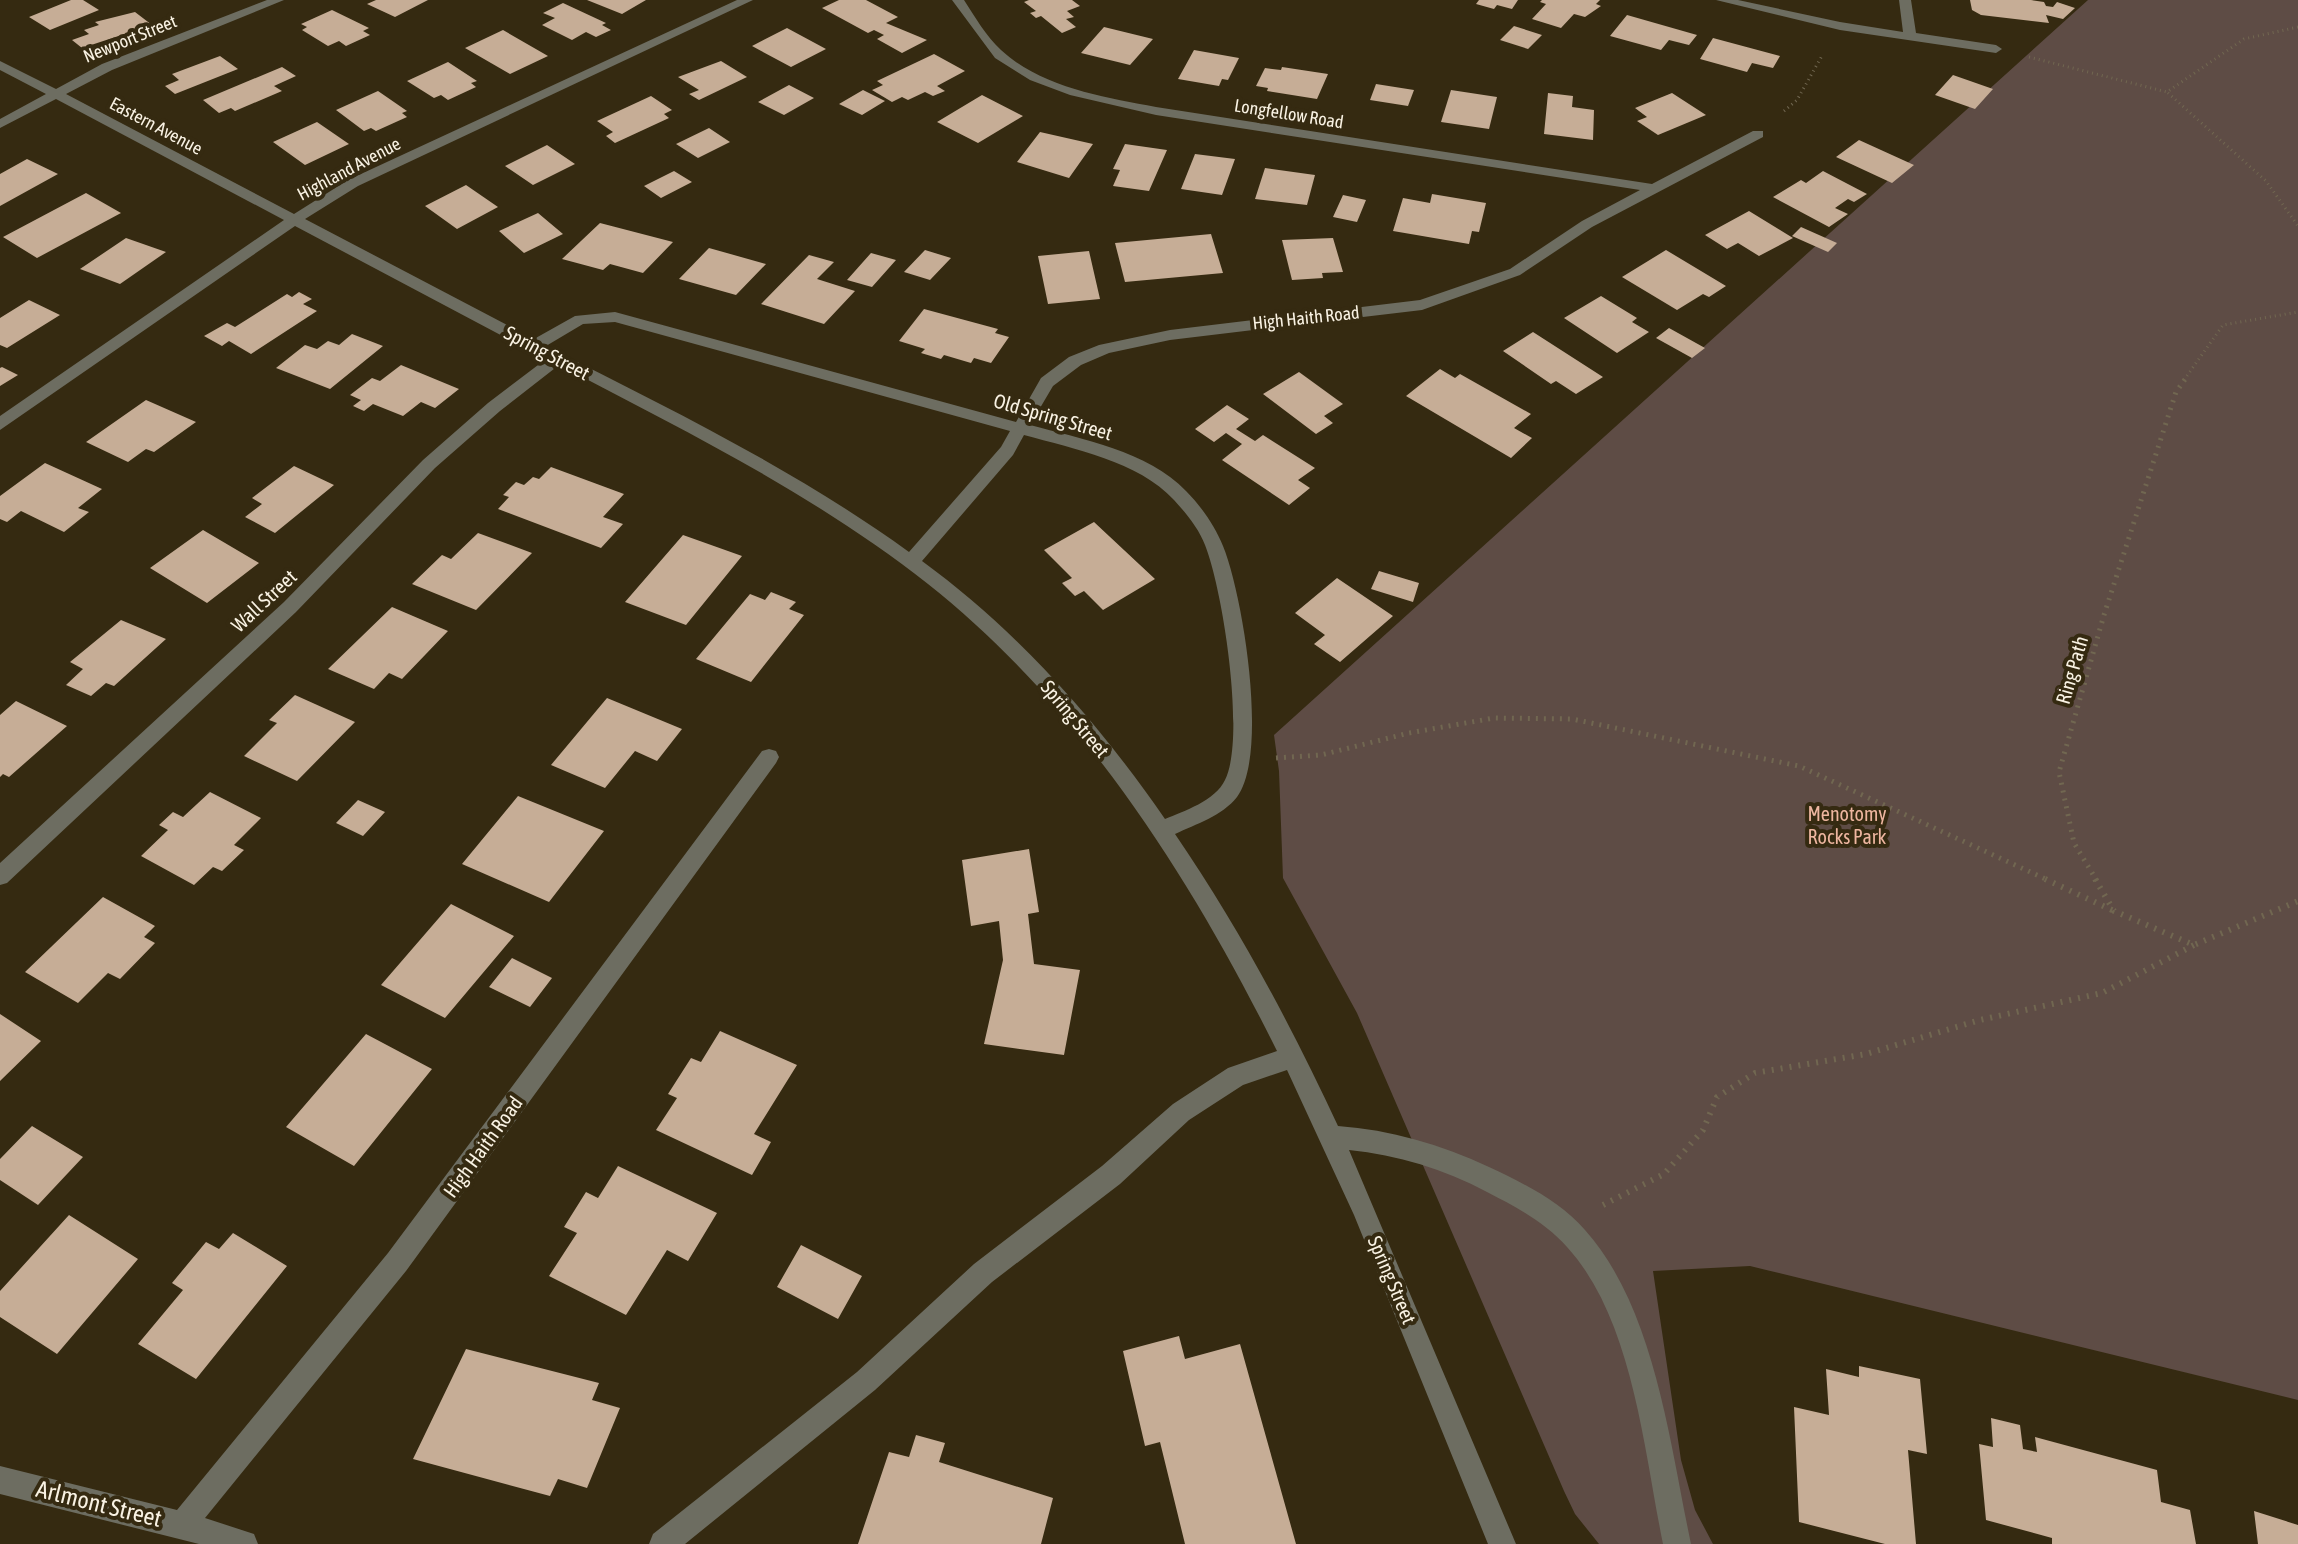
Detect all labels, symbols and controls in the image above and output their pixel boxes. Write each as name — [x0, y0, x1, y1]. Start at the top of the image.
street label: Newport Street — [80, 10, 179, 67]
street label: Eastern Avenue — [106, 92, 206, 159]
street label: Longfellow Road — [1233, 95, 1345, 133]
street label: Highland Avenue — [294, 133, 404, 205]
street label: High Haith Road — [1252, 301, 1360, 334]
street label: Spring Street — [501, 321, 594, 385]
street label: Old Spring Street — [991, 389, 1115, 444]
street label: Wall Street — [226, 565, 301, 636]
street label: Ring Path — [2051, 633, 2092, 707]
street label: Spring Street — [1037, 676, 1114, 762]
park label: Menotomy Rocks Park — [1807, 802, 1887, 848]
street label: High Haith Road — [438, 1092, 527, 1202]
street label: Spring Street — [1364, 1232, 1421, 1327]
street label: Arlmont Street — [34, 1475, 165, 1532]

